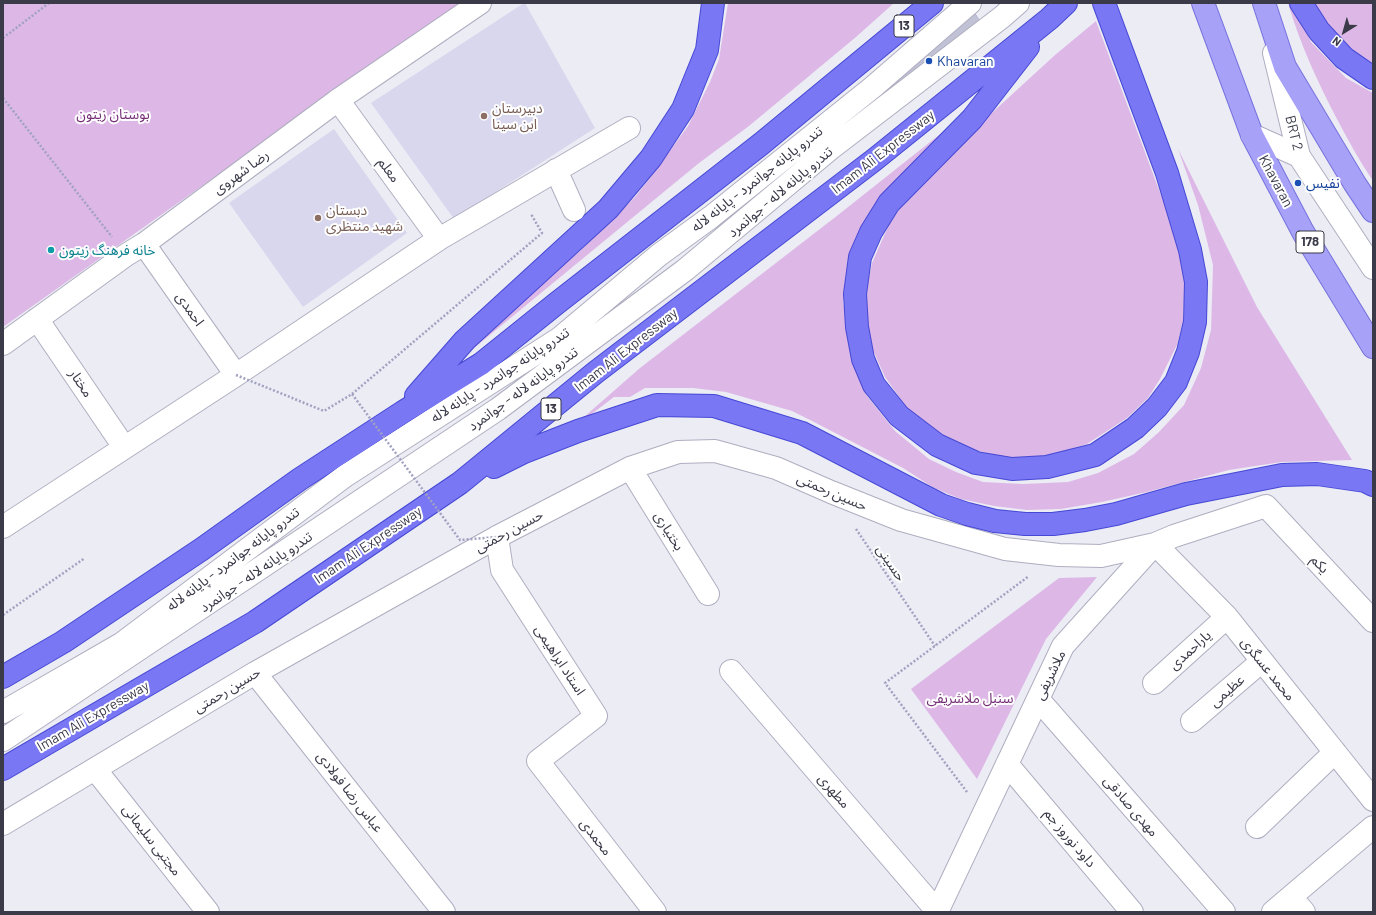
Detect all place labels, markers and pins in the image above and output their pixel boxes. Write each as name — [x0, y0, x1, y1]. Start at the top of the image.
place label: Khavaran — [937, 53, 994, 69]
marker: Khavaran — [924, 56, 934, 66]
place label: دبیرستان ابن سینا — [492, 100, 543, 132]
marker: دبیرستان ابن سینا — [479, 111, 489, 121]
place label: نفیس — [1306, 175, 1340, 191]
marker: نفیس — [1293, 178, 1303, 188]
place label: دبستان شهید منتظری — [326, 202, 403, 234]
marker: دبستان شهید منتظری — [313, 213, 323, 223]
place label: خانه فرهنگ زيتون — [59, 242, 156, 258]
marker: خانه فرهنگ زيتون — [46, 245, 56, 255]

